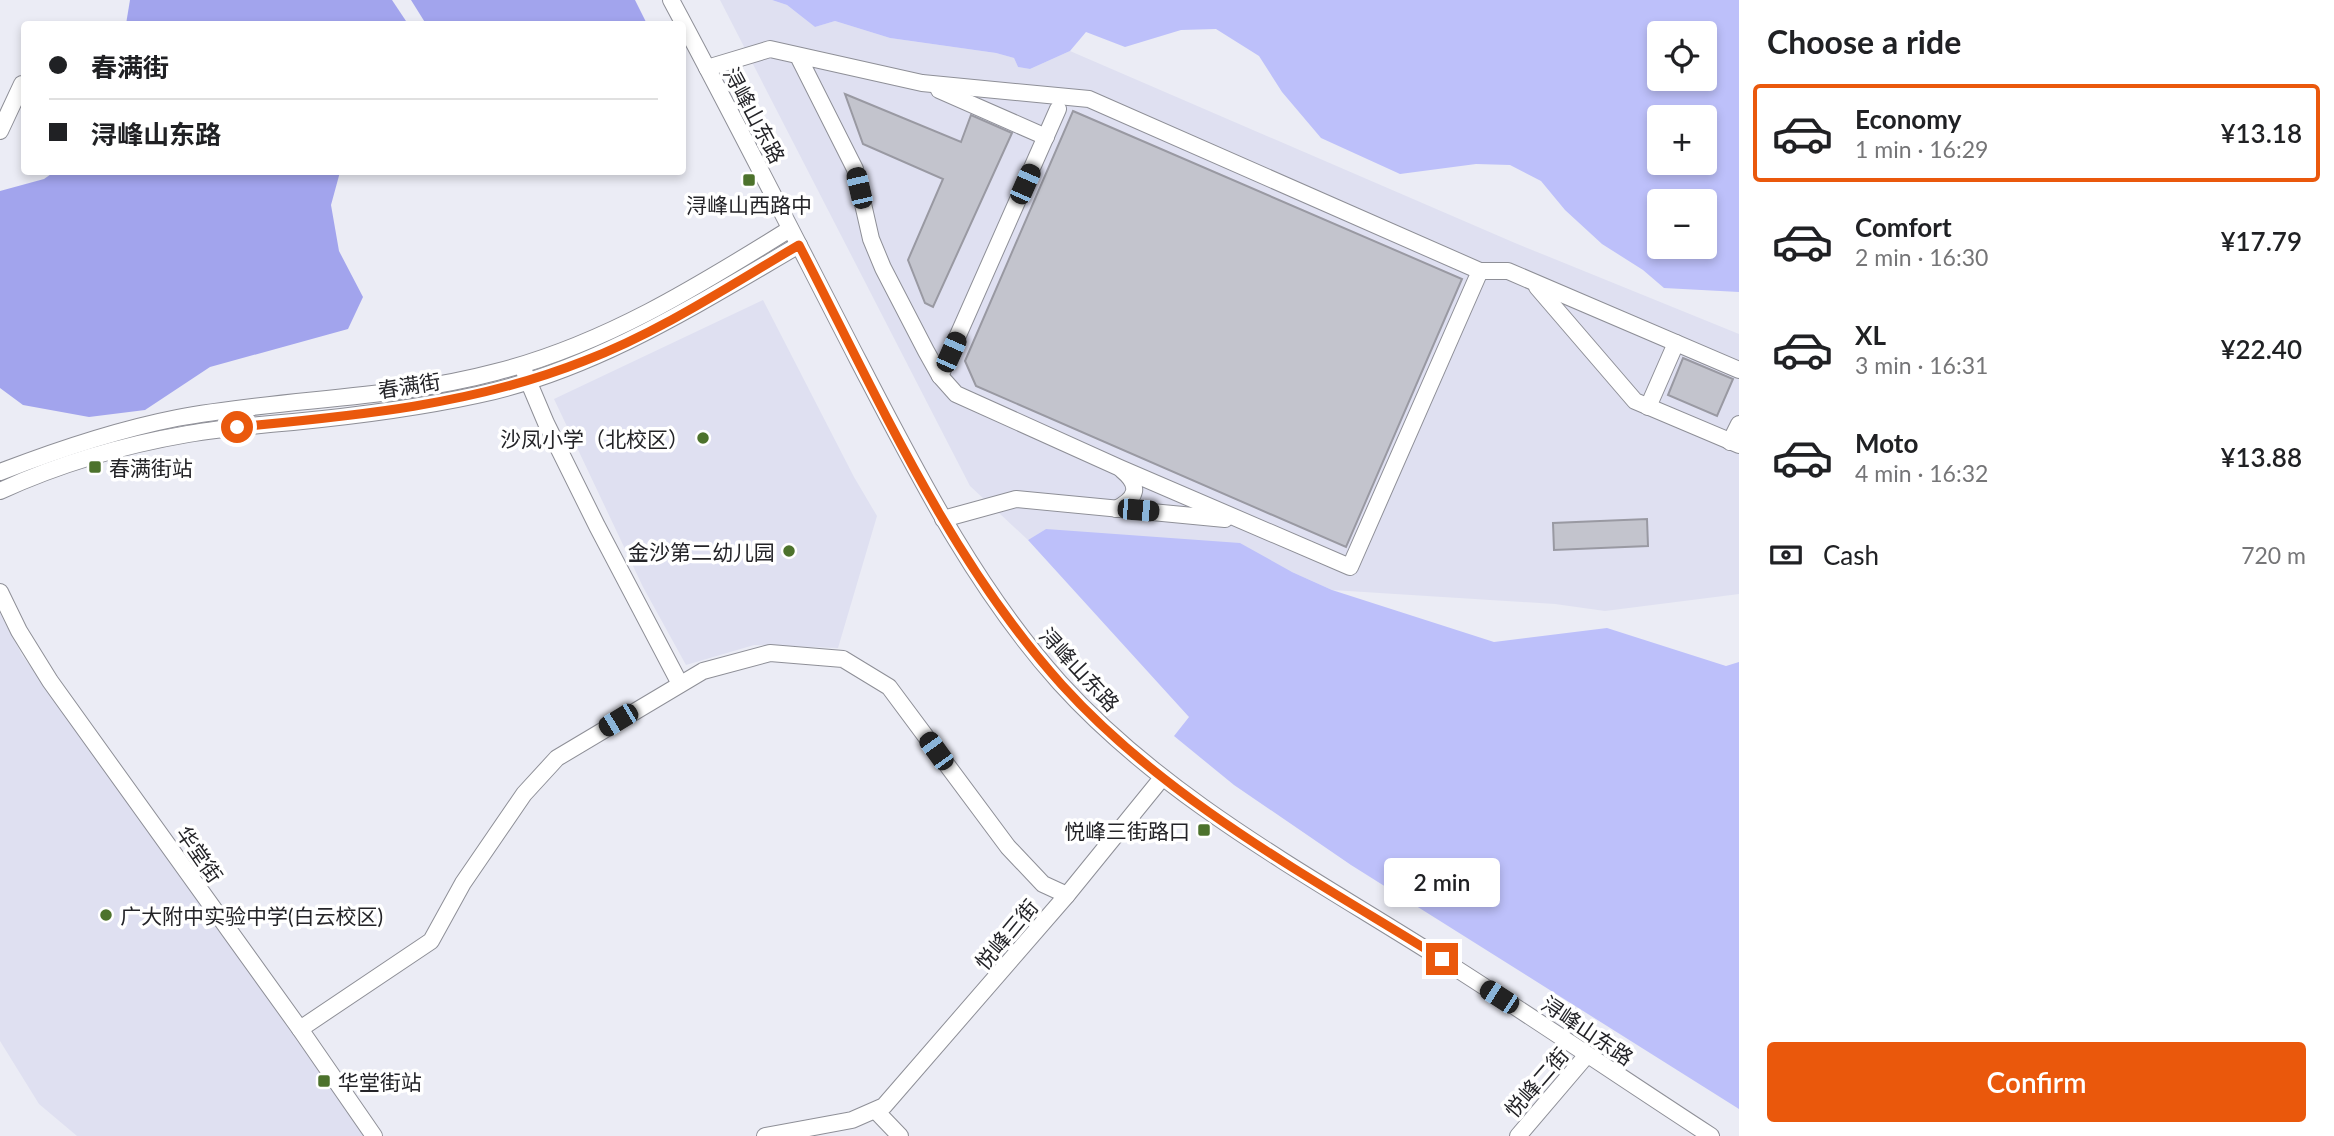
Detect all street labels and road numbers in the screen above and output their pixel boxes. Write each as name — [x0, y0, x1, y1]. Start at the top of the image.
street label: 浔峰山东路 — [719, 63, 791, 167]
street label: 春满街 — [376, 368, 442, 402]
street label: 浔峰山东路 — [1035, 622, 1125, 716]
street label: 华堂街 — [172, 821, 228, 887]
street label: 悦峰三街 — [969, 894, 1043, 974]
street label: 浔峰山东路 — [1537, 990, 1639, 1070]
street label: 悦峰二街 — [1499, 1042, 1573, 1122]

